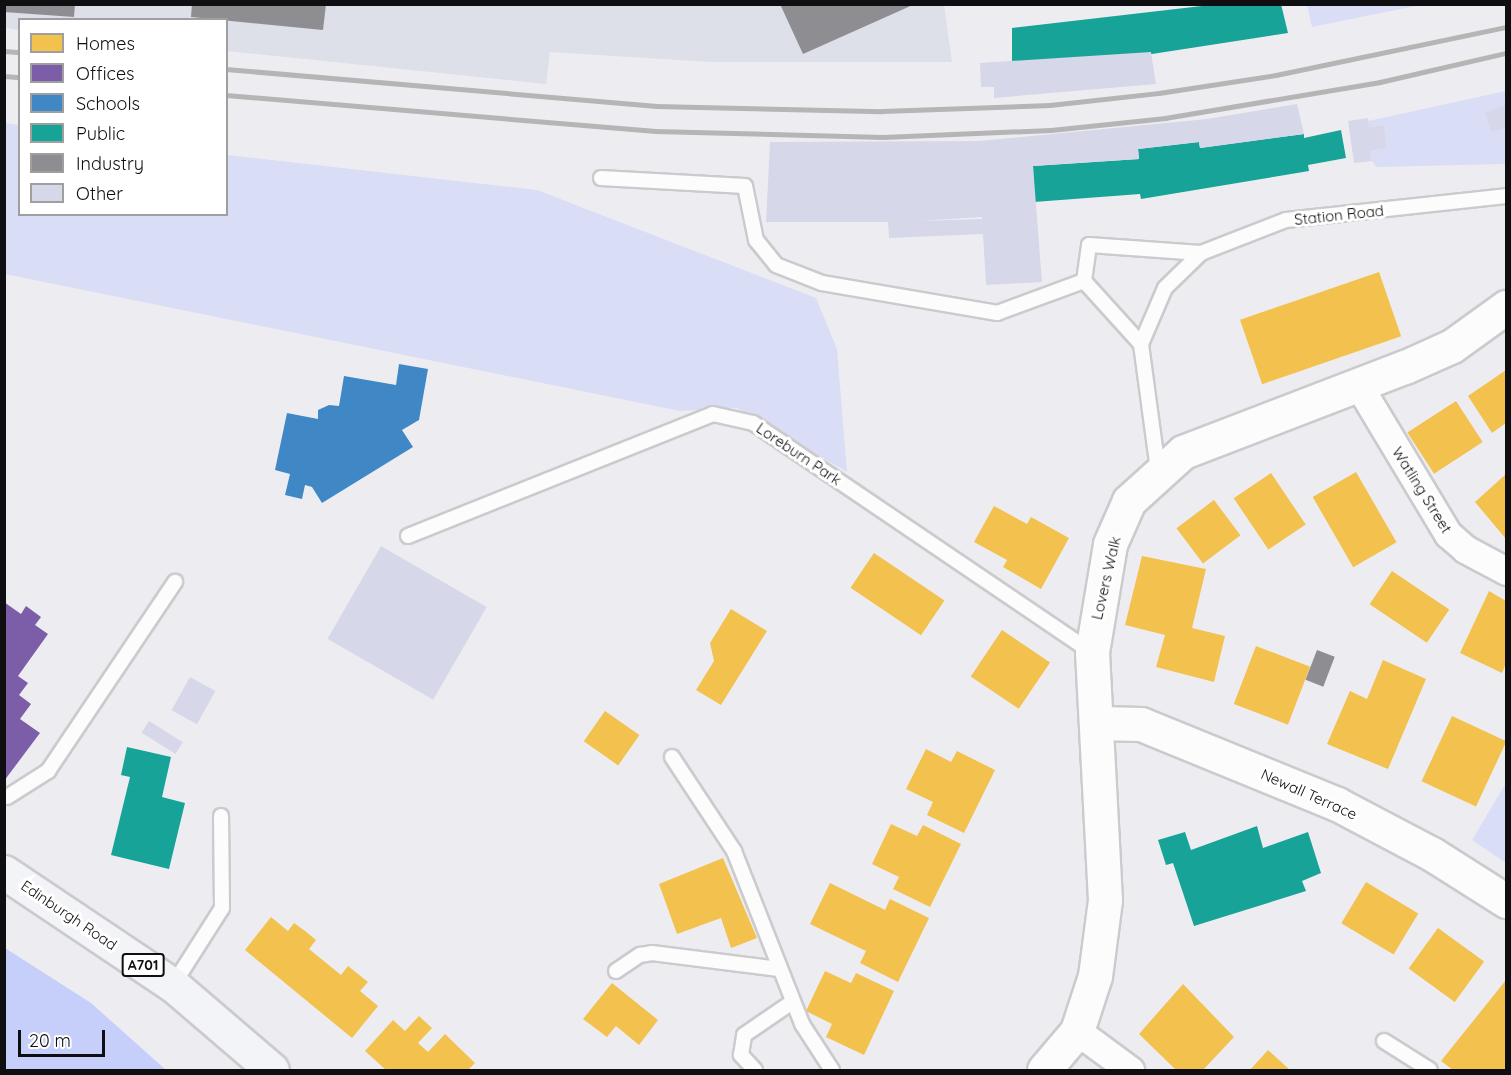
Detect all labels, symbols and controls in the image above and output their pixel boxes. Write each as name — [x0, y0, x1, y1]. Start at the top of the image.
legend — [18, 18, 228, 216]
text: Homes — [76, 32, 135, 55]
text: Offices — [76, 62, 135, 85]
text: Schools — [76, 92, 140, 115]
text: Public — [76, 122, 125, 145]
text: Industry — [76, 152, 144, 175]
text: Other — [76, 182, 123, 205]
street label: Station Road — [1293, 201, 1385, 229]
street label: Loreburn Park — [753, 419, 845, 489]
street label: Watling Street — [1388, 444, 1456, 536]
street label: Lovers Walk — [1088, 535, 1124, 621]
street label: Newall Terrace — [1258, 765, 1360, 823]
street label: Edinburgh Road — [18, 876, 120, 954]
road number: A701 — [120, 954, 166, 976]
scale bar — [21, 1018, 108, 1056]
text: 20 m — [29, 1029, 71, 1052]

